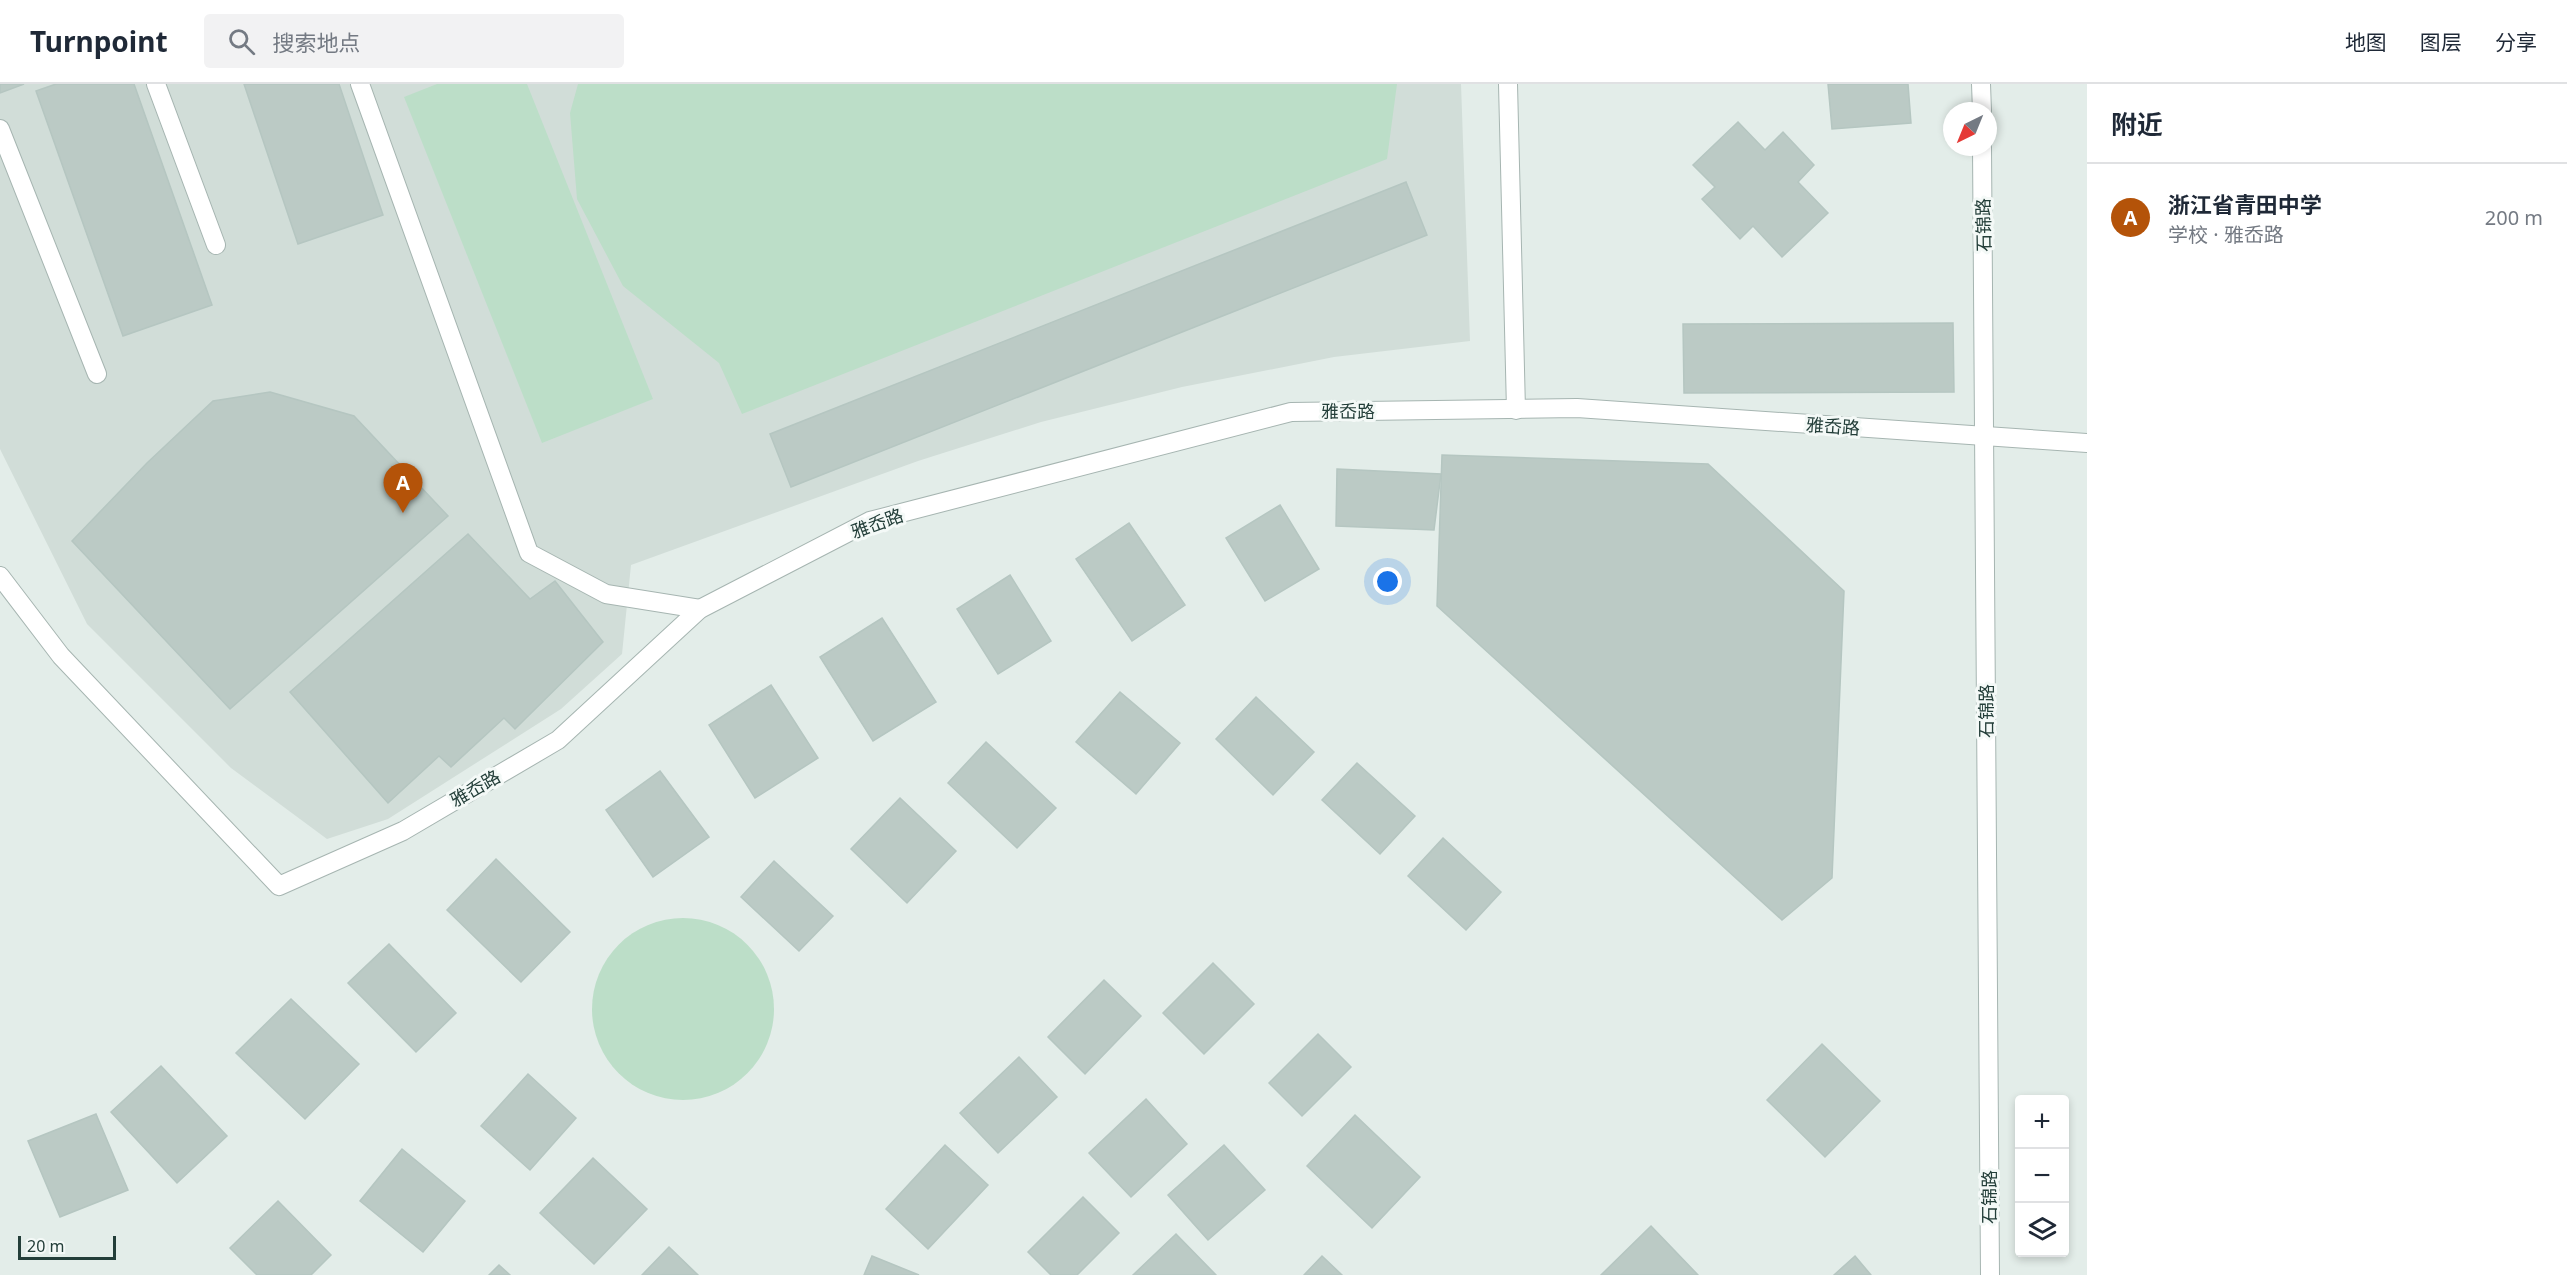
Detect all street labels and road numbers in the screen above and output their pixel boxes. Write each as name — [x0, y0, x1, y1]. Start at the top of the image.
street label: 石锦路 — [1971, 198, 1995, 252]
street label: 雅岙路 — [1321, 399, 1375, 423]
street label: 雅岙路 — [1805, 412, 1861, 440]
street label: 雅岙路 — [848, 502, 906, 544]
street label: 石锦路 — [1974, 684, 1998, 738]
street label: 雅岙路 — [446, 764, 504, 812]
street label: 石锦路 — [1977, 1170, 2001, 1224]

